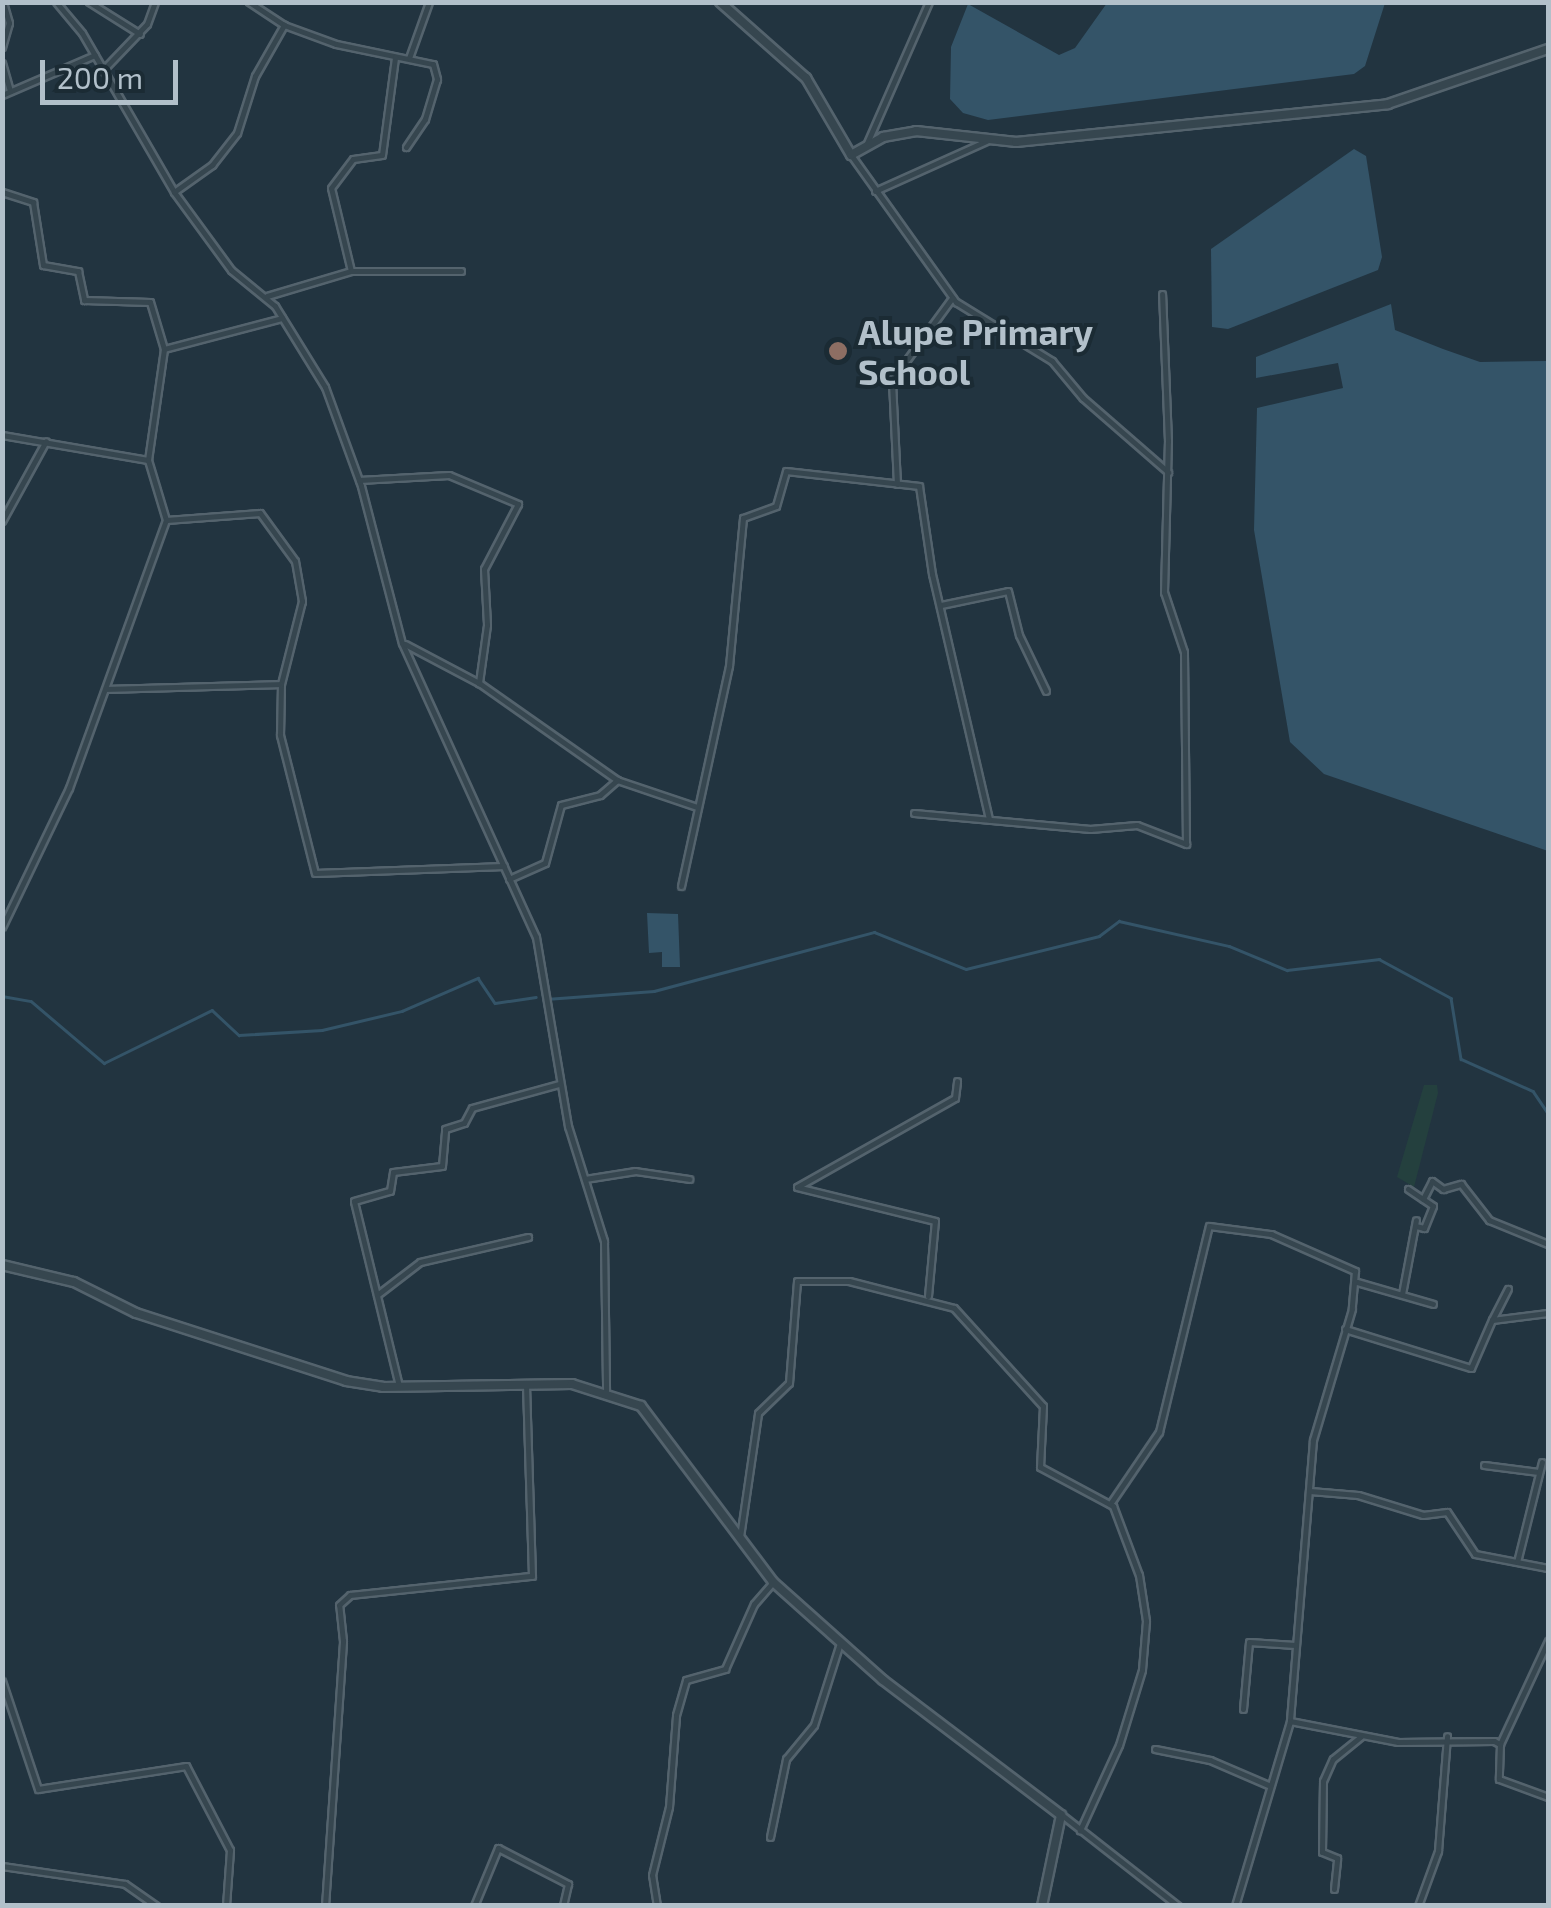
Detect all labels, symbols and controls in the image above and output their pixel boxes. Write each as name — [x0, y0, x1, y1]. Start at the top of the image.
scale bar — [45, 40, 182, 102]
text: 200 m — [57, 59, 143, 95]
place label: Alupe Primary School — [858, 310, 1093, 392]
marker: Alupe Primary School — [827, 340, 849, 362]

